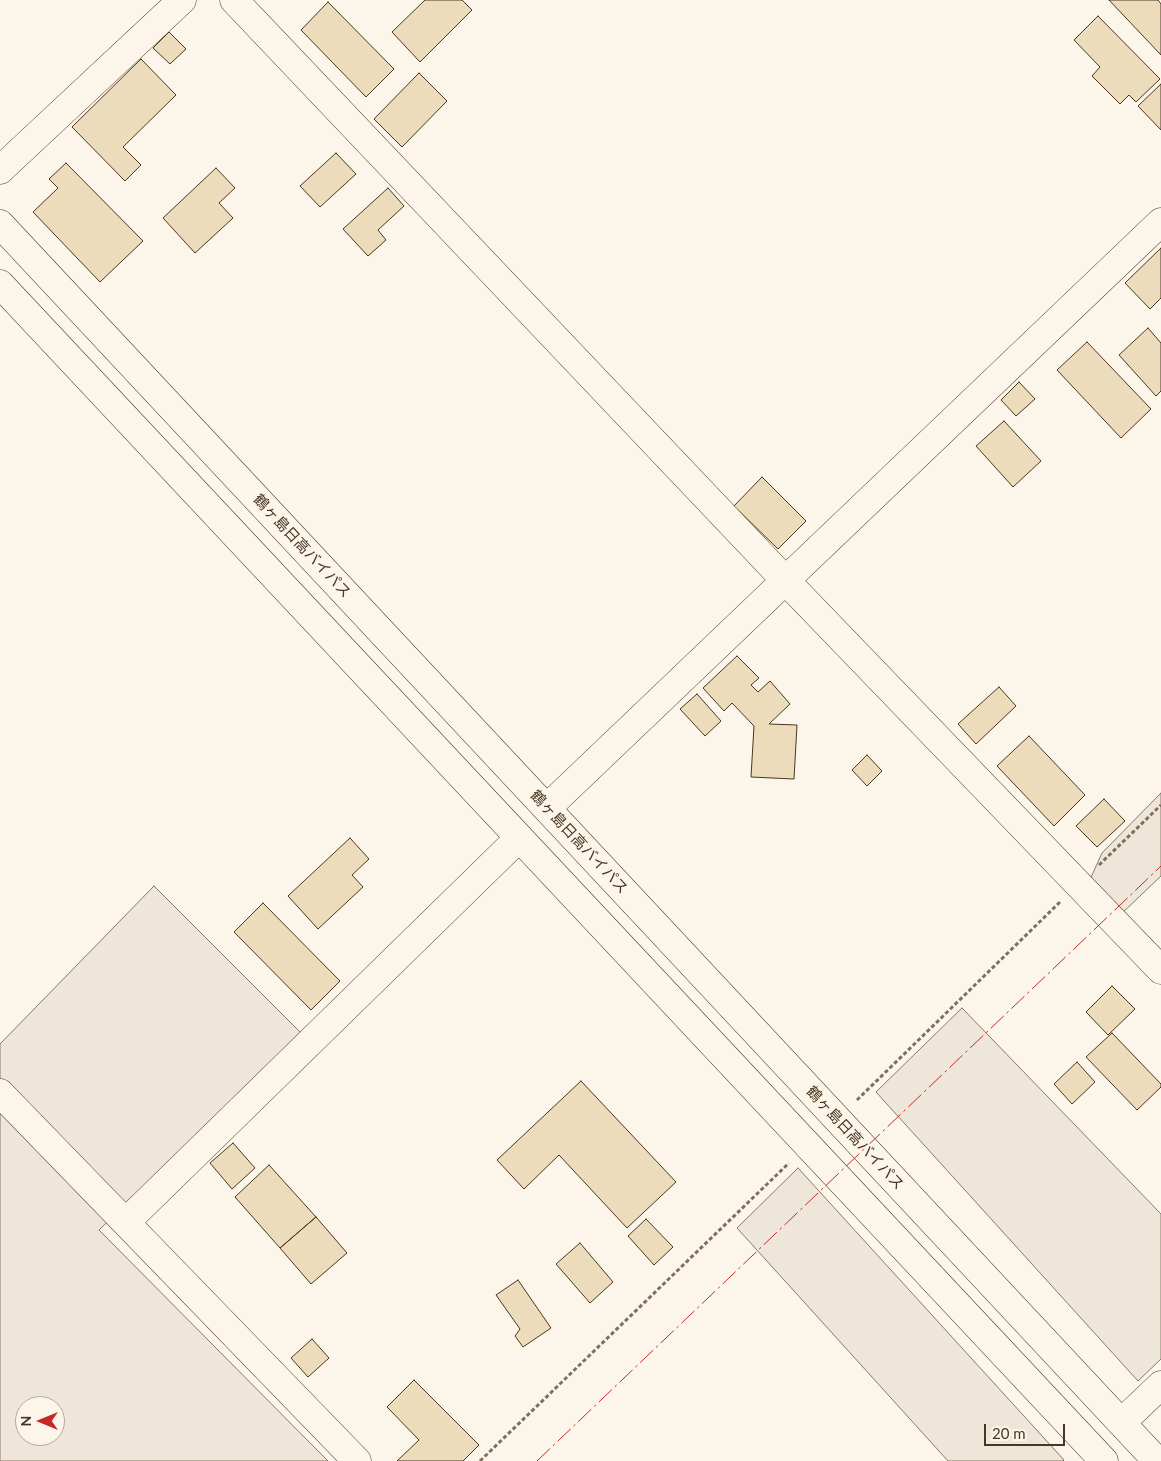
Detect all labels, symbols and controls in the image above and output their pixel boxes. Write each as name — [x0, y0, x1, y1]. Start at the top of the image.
street label: 鶴ヶ島日高バイパス — [249, 490, 355, 602]
street label: 鶴ヶ島日高バイパス — [526, 786, 632, 898]
street label: 鶴ヶ島日高バイパス — [802, 1082, 908, 1194]
north arrow — [15, 1396, 65, 1446]
scale bar — [986, 1414, 1067, 1446]
text: N — [17, 1416, 34, 1426]
text: 20 m — [992, 1424, 1026, 1442]

